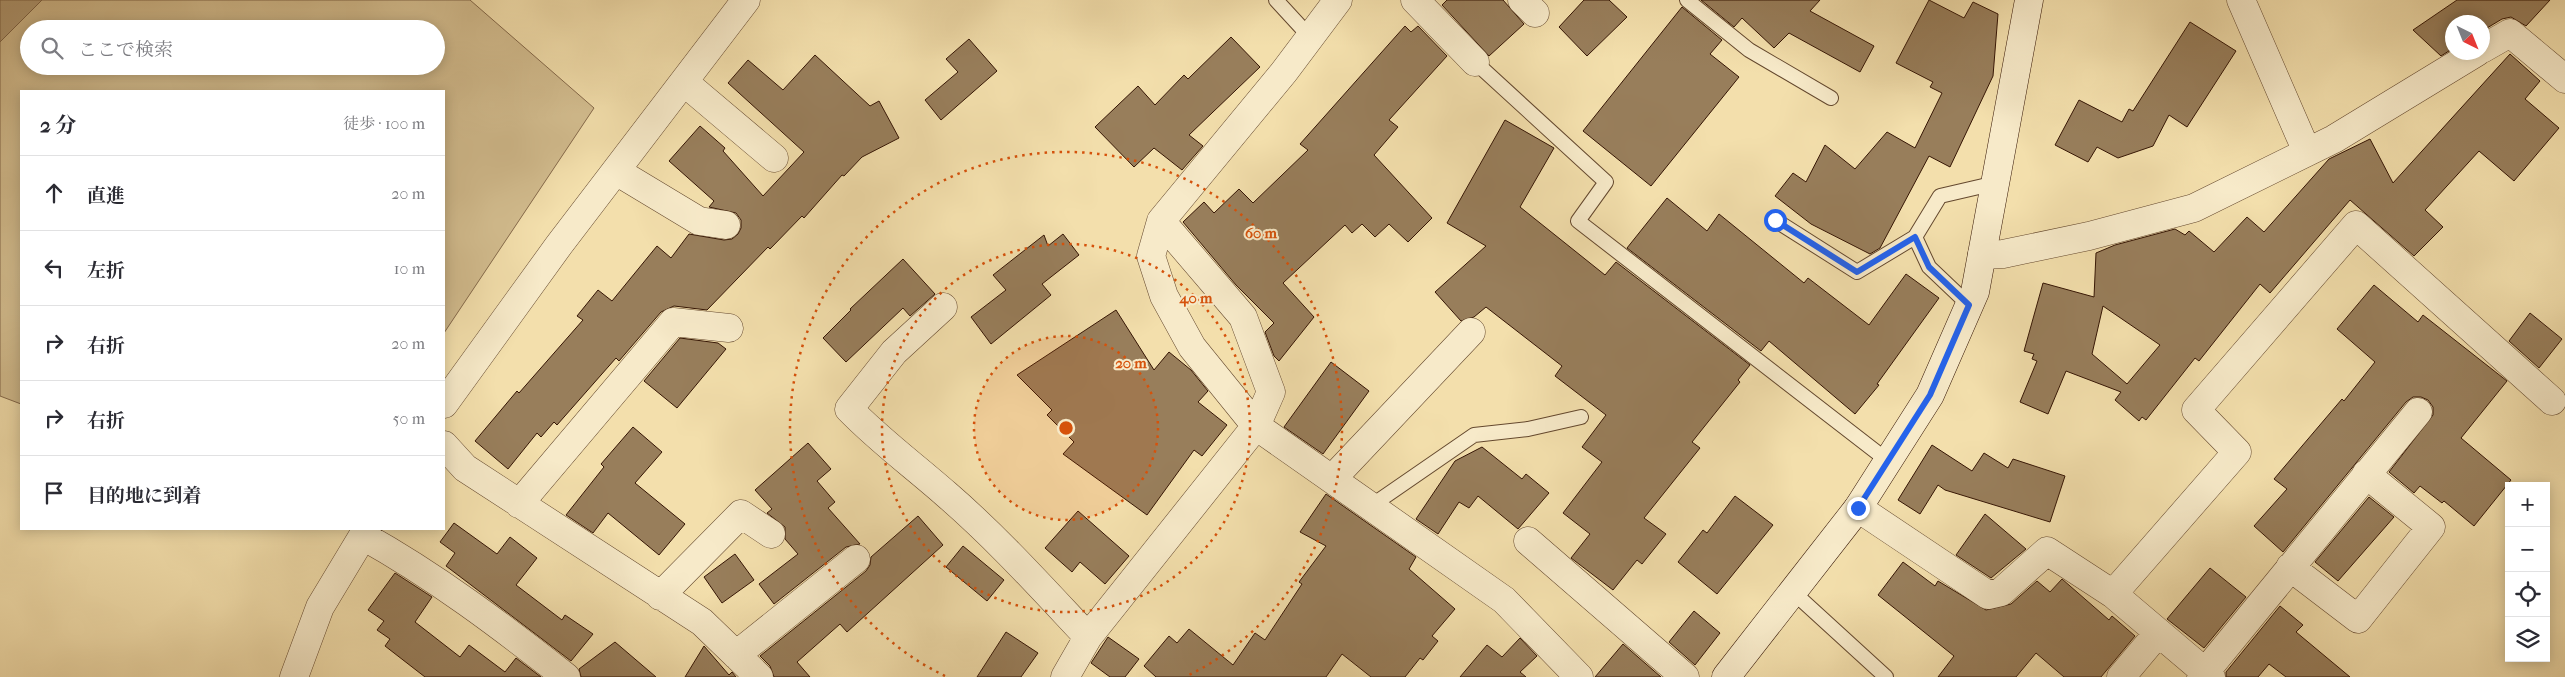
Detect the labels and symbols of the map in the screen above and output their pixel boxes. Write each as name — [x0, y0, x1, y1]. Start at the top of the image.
north arrow — [2445, 15, 2490, 60]
route start — [1764, 209, 1787, 232]
text: 60 m — [1245, 224, 1278, 242]
text: 40 m — [1179, 289, 1213, 307]
text: 20 m — [1115, 354, 1147, 372]
centre of rings — [1057, 419, 1075, 437]
route end — [1847, 497, 1870, 520]

